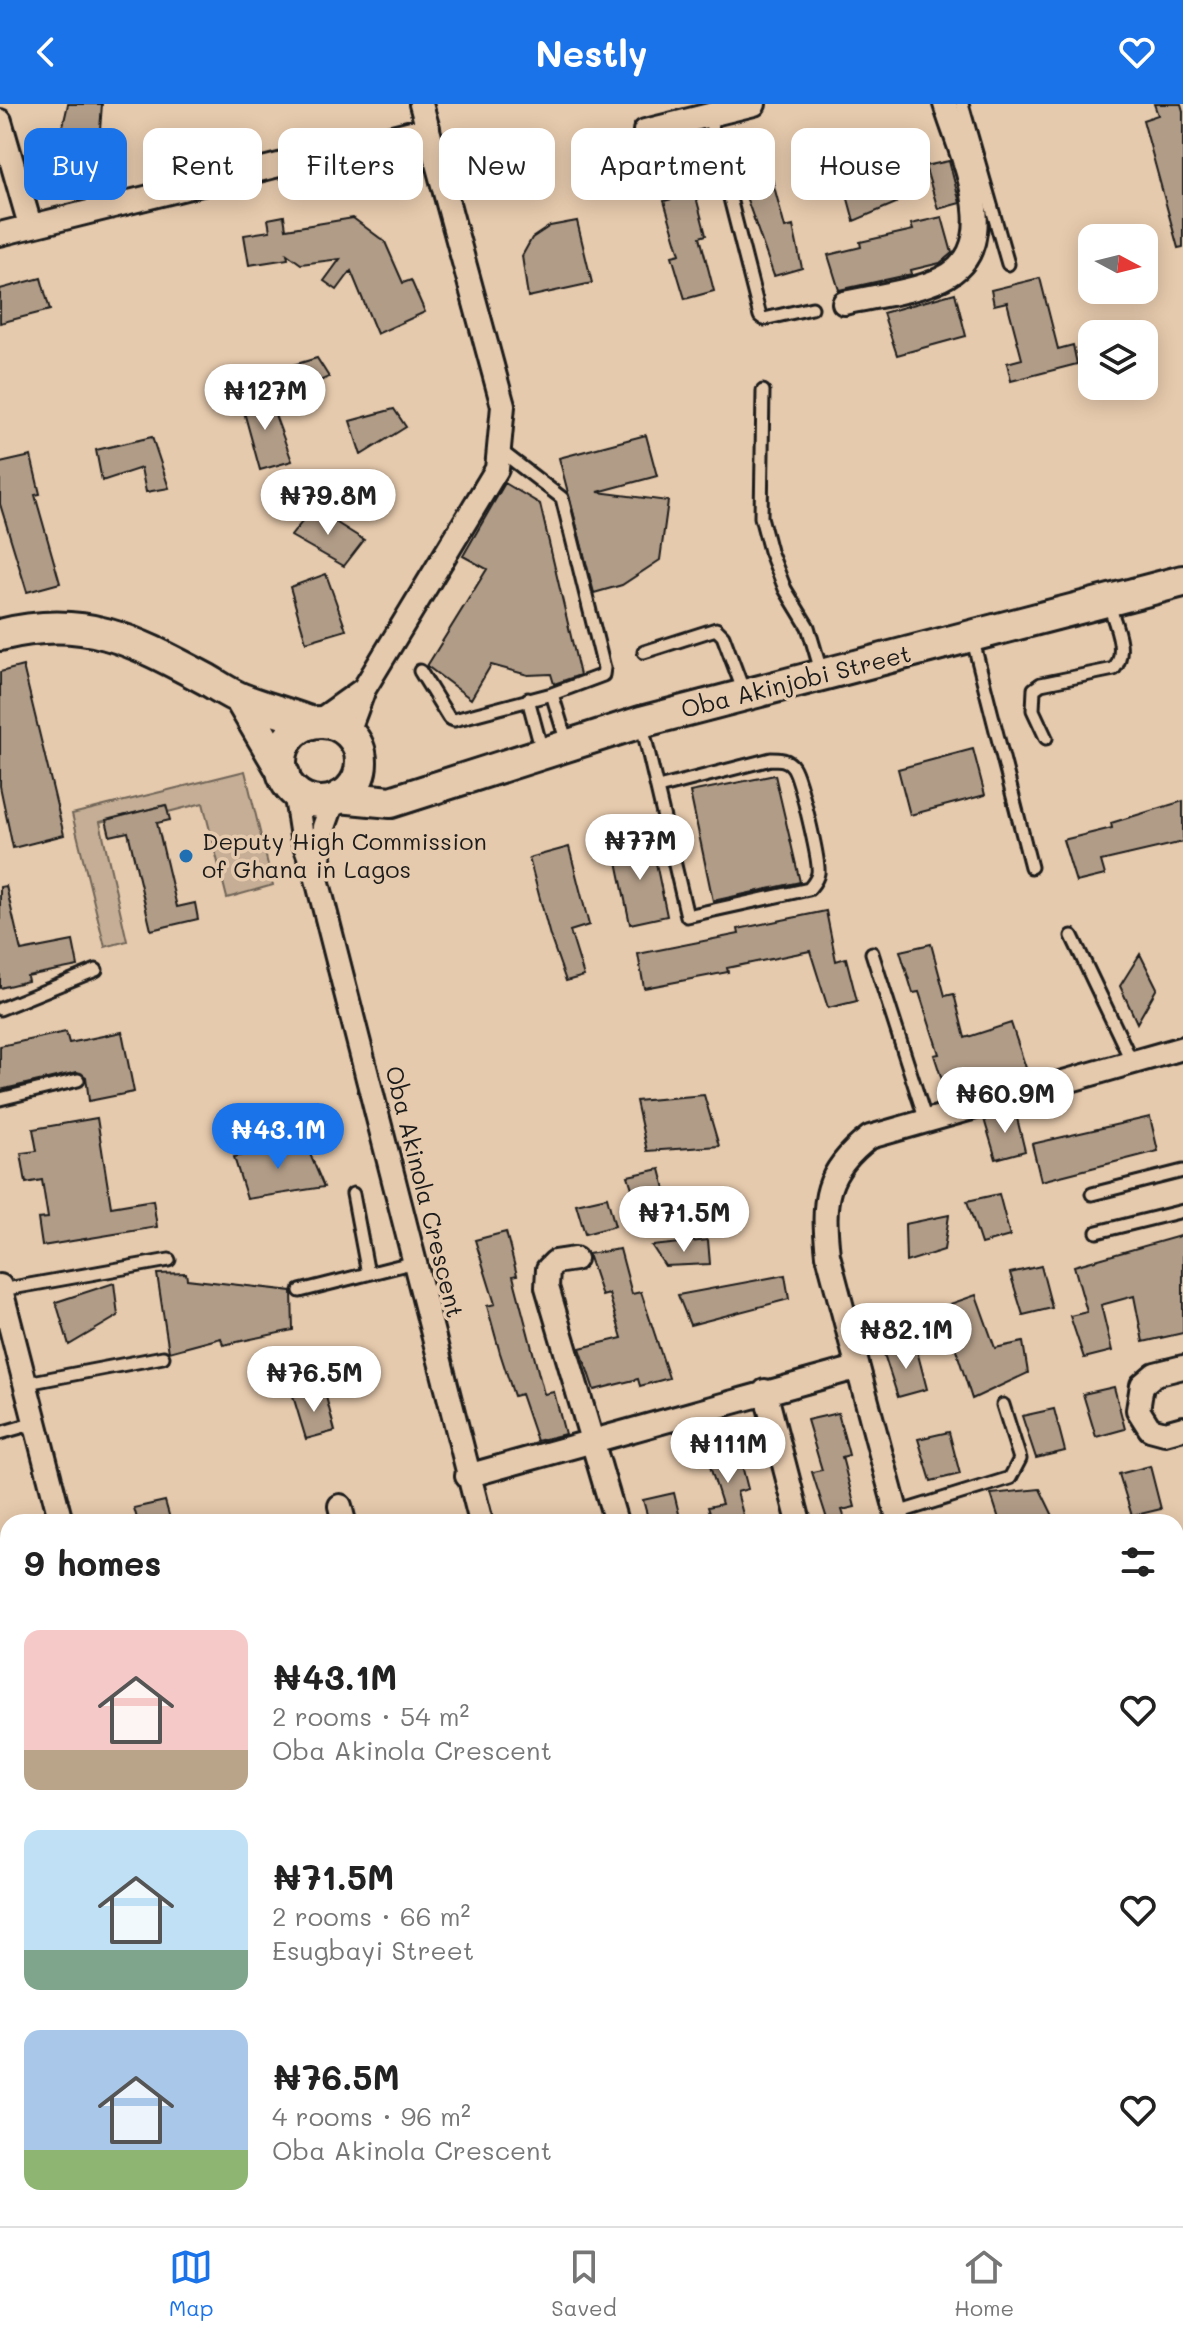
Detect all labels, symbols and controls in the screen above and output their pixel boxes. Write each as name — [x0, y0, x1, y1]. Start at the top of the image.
text: Nestly — [535, 29, 648, 76]
icon: back — [24, 30, 68, 74]
icon: heart — [1115, 30, 1159, 74]
chip: Buy — [24, 128, 127, 200]
chip: Rent — [143, 128, 262, 200]
chip: Filters — [278, 128, 423, 200]
chip: New — [439, 128, 555, 200]
chip: Apartment — [571, 128, 775, 200]
chip: House — [791, 128, 930, 200]
north arrow — [1078, 224, 1158, 304]
map controls — [1078, 224, 1158, 400]
button: layers — [1078, 320, 1158, 400]
pin: ₦127M — [209, 364, 321, 432]
text: ₦127M — [223, 373, 307, 407]
pin: ₦79.8M — [263, 469, 393, 537]
text: ₦79.8M — [279, 478, 377, 512]
street label: Oba Akinjobi Street — [677, 637, 914, 724]
pin: ₦77M — [593, 814, 687, 882]
text: ₦77M — [603, 823, 677, 857]
place label: Deputy High Commission of Ghana in Lagos — [202, 825, 487, 884]
marker: Deputy High Commission of Ghana in Lagos — [177, 847, 195, 865]
street label: Oba Akinola Crescent — [379, 1063, 472, 1321]
pin: ₦60.9M — [940, 1067, 1070, 1135]
text: ₦60.9M — [955, 1076, 1055, 1110]
pin: ₦43.1M — [213, 1103, 343, 1171]
text: ₦43.1M — [230, 1112, 326, 1146]
pin: ₦71.5M — [619, 1186, 749, 1254]
text: ₦71.5M — [637, 1195, 731, 1229]
pin: ₦82.1M — [841, 1303, 971, 1371]
text: ₦82.1M — [859, 1312, 953, 1346]
pin: ₦76.5M — [249, 1346, 379, 1414]
text: ₦76.5M — [265, 1355, 363, 1389]
pin: ₦111M — [672, 1417, 784, 1485]
text: ₦111M — [689, 1426, 768, 1460]
text: 9 homes — [24, 1540, 161, 1585]
icon: filters — [1116, 1540, 1160, 1584]
text: ₦43.1M — [272, 1654, 398, 1699]
icon: home — [88, 1662, 184, 1758]
icon: heart — [1116, 1688, 1160, 1732]
text: 2 rooms · 54 m² — [272, 1699, 469, 1733]
text: Oba Akinola Crescent — [272, 1733, 552, 1767]
text: ₦71.5M — [272, 1854, 394, 1899]
icon: home — [88, 1862, 184, 1958]
icon: heart — [1116, 1888, 1160, 1932]
text: 2 rooms · 66 m² — [272, 1899, 470, 1933]
text: Esugbayi Street — [272, 1933, 474, 1967]
text: ₦76.5M — [272, 2054, 400, 2099]
icon: home — [88, 2062, 184, 2158]
icon: heart — [1116, 2088, 1160, 2132]
text: 4 rooms · 96 m² — [272, 2099, 471, 2133]
text: Oba Akinola Crescent — [272, 2133, 552, 2167]
tab: Map — [169, 2245, 214, 2322]
tab: Saved — [551, 2245, 617, 2322]
tab: Home — [954, 2245, 1014, 2322]

